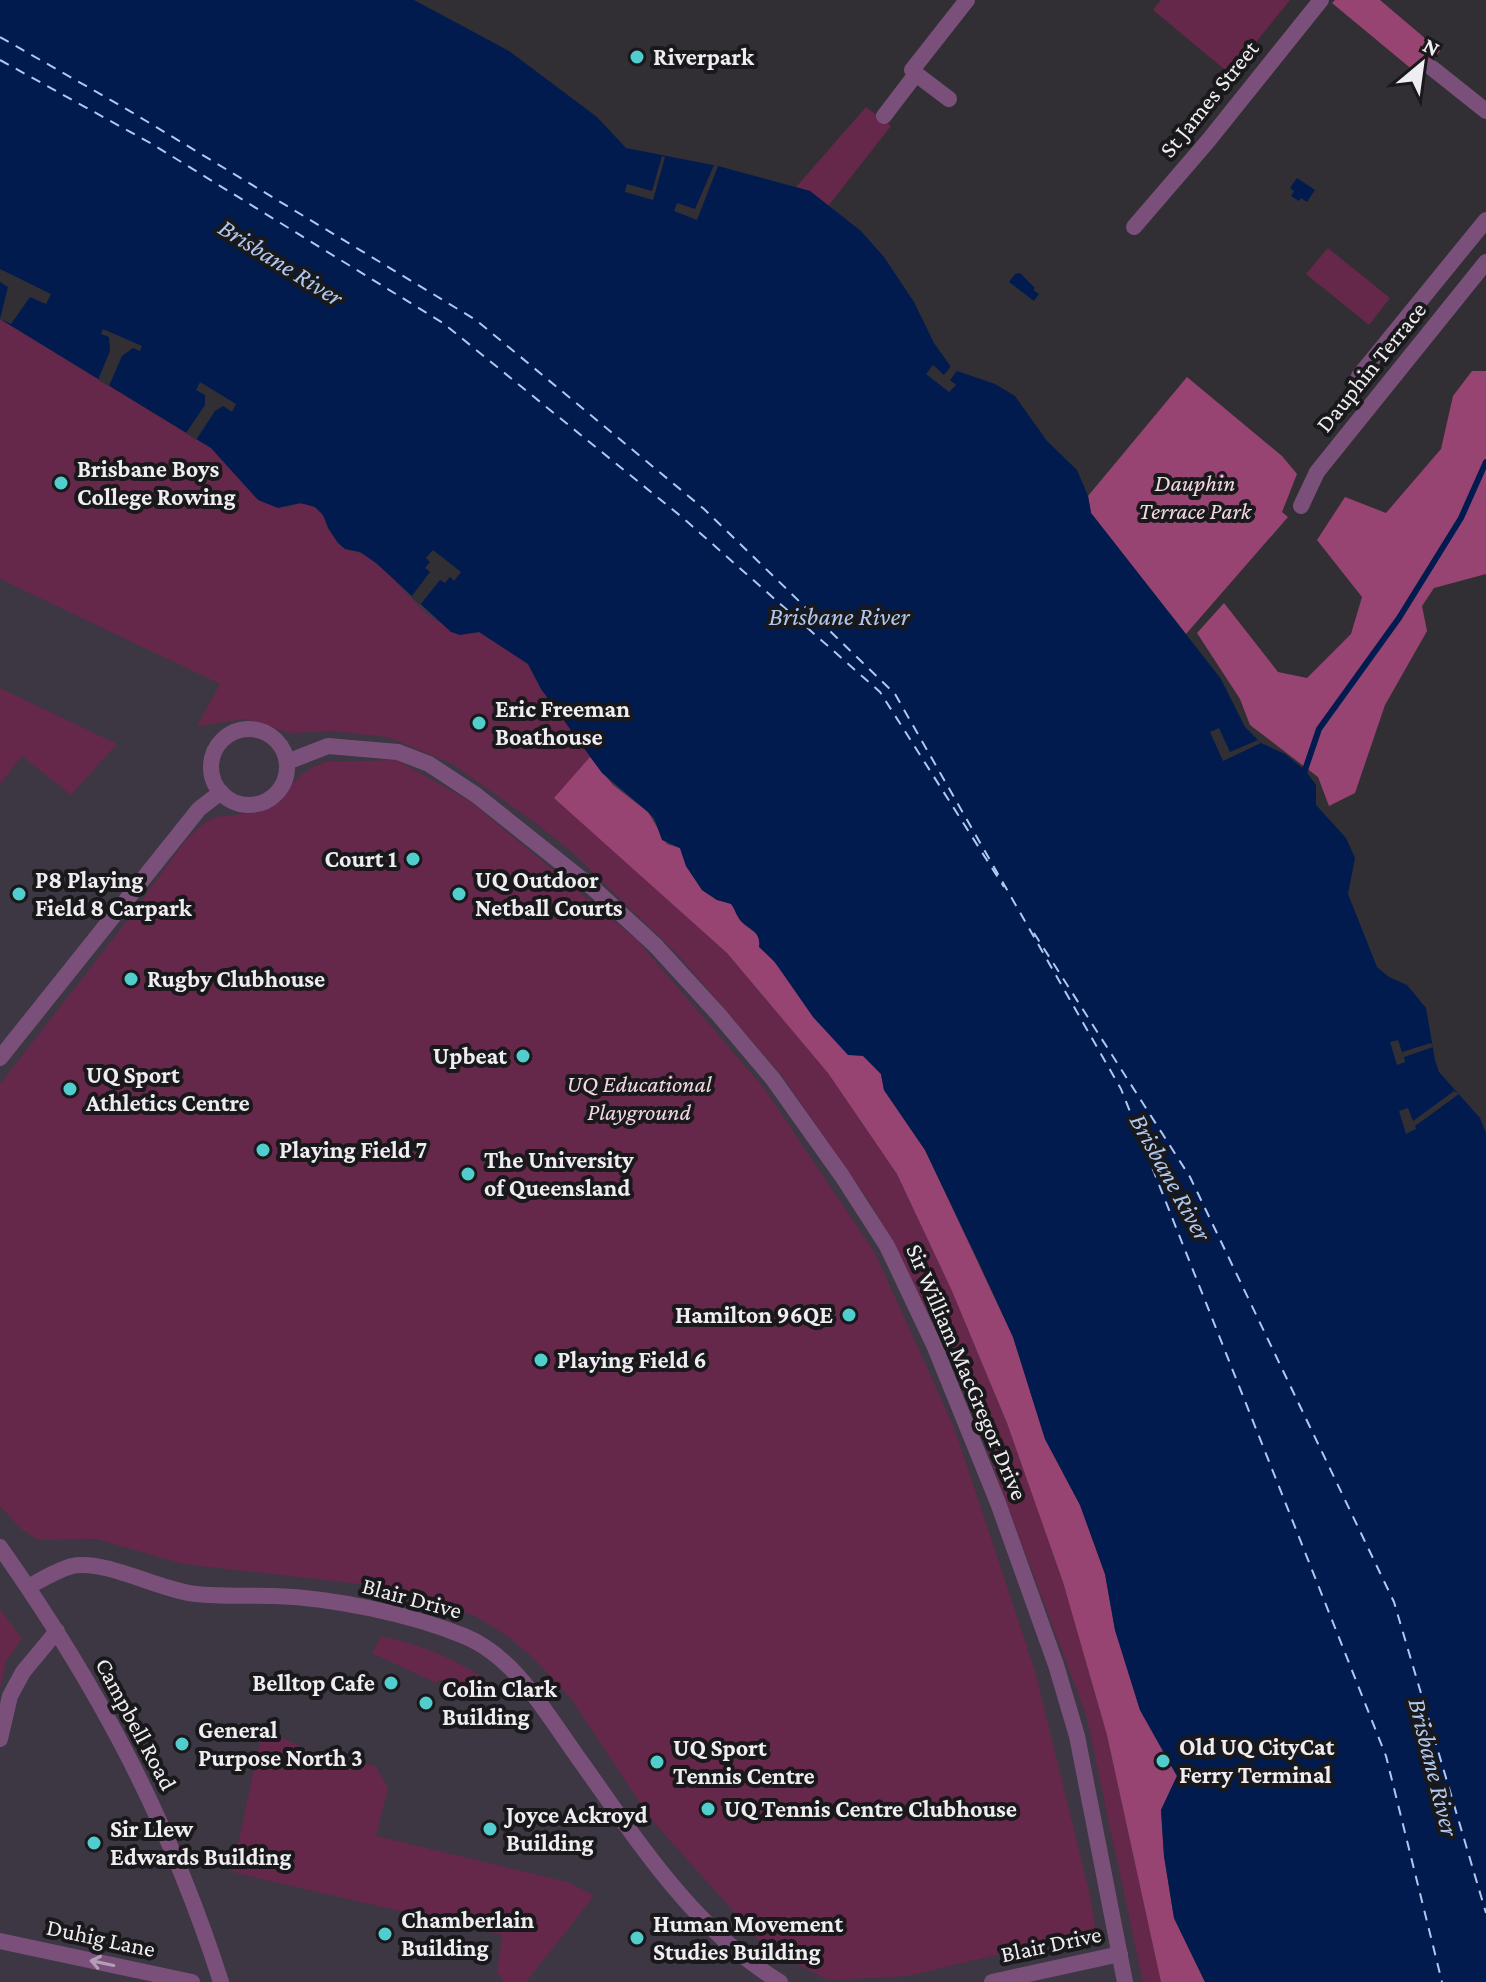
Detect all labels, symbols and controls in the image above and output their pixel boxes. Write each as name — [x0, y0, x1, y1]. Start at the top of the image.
north arrow — [1382, 24, 1462, 104]
text: N — [1419, 32, 1444, 62]
street label: St James Street — [1153, 34, 1264, 162]
place label: Riverpark — [653, 43, 755, 70]
marker: Riverpark — [628, 48, 646, 66]
water label: Brisbane River — [213, 213, 349, 313]
street label: Dauphin Terrace — [1310, 296, 1431, 437]
place label: Brisbane Boys College Rowing — [77, 455, 236, 510]
park label: Dauphin Terrace Park — [1139, 469, 1253, 524]
marker: Brisbane Boys College Rowing — [52, 474, 70, 492]
water label: Brisbane River — [769, 602, 910, 631]
place label: Eric Freeman Boathouse — [495, 695, 630, 750]
marker: Eric Freeman Boathouse — [470, 714, 488, 732]
place label: Court 1 — [325, 845, 397, 872]
marker: Court 1 — [404, 850, 422, 868]
place label: P8 Playing Field 8 Carpark — [35, 866, 193, 921]
place label: UQ Outdoor Netball Courts — [475, 866, 623, 921]
marker: P8 Playing Field 8 Carpark — [10, 885, 28, 903]
marker: UQ Outdoor Netball Courts — [450, 885, 468, 903]
place label: Rugby Clubhouse — [147, 965, 325, 992]
marker: Rugby Clubhouse — [122, 970, 140, 988]
place label: Upbeat — [433, 1042, 507, 1069]
marker: Upbeat — [514, 1047, 532, 1065]
place label: UQ Sport Athletics Centre — [85, 1061, 250, 1116]
park label: UQ Educational Playground — [566, 1070, 713, 1125]
marker: UQ Sport Athletics Centre — [61, 1080, 79, 1098]
water label: Brisbane River — [1124, 1109, 1218, 1247]
place label: Playing Field 7 — [279, 1136, 427, 1163]
marker: Playing Field 7 — [254, 1141, 272, 1159]
place label: The University of Queensland — [484, 1146, 634, 1201]
marker: The University of Queensland — [459, 1165, 477, 1183]
street label: Sir William MacGregor Drive — [901, 1240, 1034, 1504]
place label: Hamilton 96QE — [675, 1301, 833, 1328]
marker: Hamilton 96QE — [840, 1306, 858, 1324]
place label: Playing Field 6 — [557, 1346, 706, 1373]
marker: Playing Field 6 — [532, 1351, 550, 1369]
street label: Blair Drive — [359, 1571, 465, 1624]
street label: Campbell Road — [90, 1653, 183, 1795]
place label: Belltop Cafe — [252, 1669, 375, 1696]
marker: Belltop Cafe — [382, 1674, 400, 1692]
place label: Colin Clark Building — [442, 1675, 558, 1730]
marker: Colin Clark Building — [417, 1694, 435, 1712]
water label: Brisbane River — [1402, 1695, 1465, 1840]
place label: General Purpose North 3 — [198, 1716, 363, 1771]
place label: Old UQ CityCat Ferry Terminal — [1179, 1733, 1335, 1788]
place label: UQ Sport Tennis Centre — [673, 1734, 815, 1789]
marker: General Purpose North 3 — [173, 1735, 191, 1753]
marker: Old UQ CityCat Ferry Terminal — [1154, 1752, 1172, 1770]
marker: UQ Sport Tennis Centre — [648, 1753, 666, 1771]
place label: UQ Tennis Centre Clubhouse — [724, 1795, 1017, 1822]
marker: UQ Tennis Centre Clubhouse — [699, 1800, 717, 1818]
place label: Joyce Ackroyd Building — [503, 1801, 648, 1856]
place label: Sir Llew Edwards Building — [110, 1815, 291, 1870]
marker: Joyce Ackroyd Building — [481, 1820, 499, 1838]
marker: Sir Llew Edwards Building — [85, 1834, 103, 1852]
place label: Chamberlain Building — [401, 1906, 535, 1961]
place label: Human Movement Studies Building — [653, 1910, 843, 1965]
street label: Duhig Lane — [44, 1913, 158, 1962]
street label: Blair Drive — [998, 1920, 1104, 1967]
marker: Chamberlain Building — [376, 1925, 394, 1943]
marker: Human Movement Studies Building — [628, 1929, 646, 1947]
one-way arrow — [89, 1955, 115, 1970]

